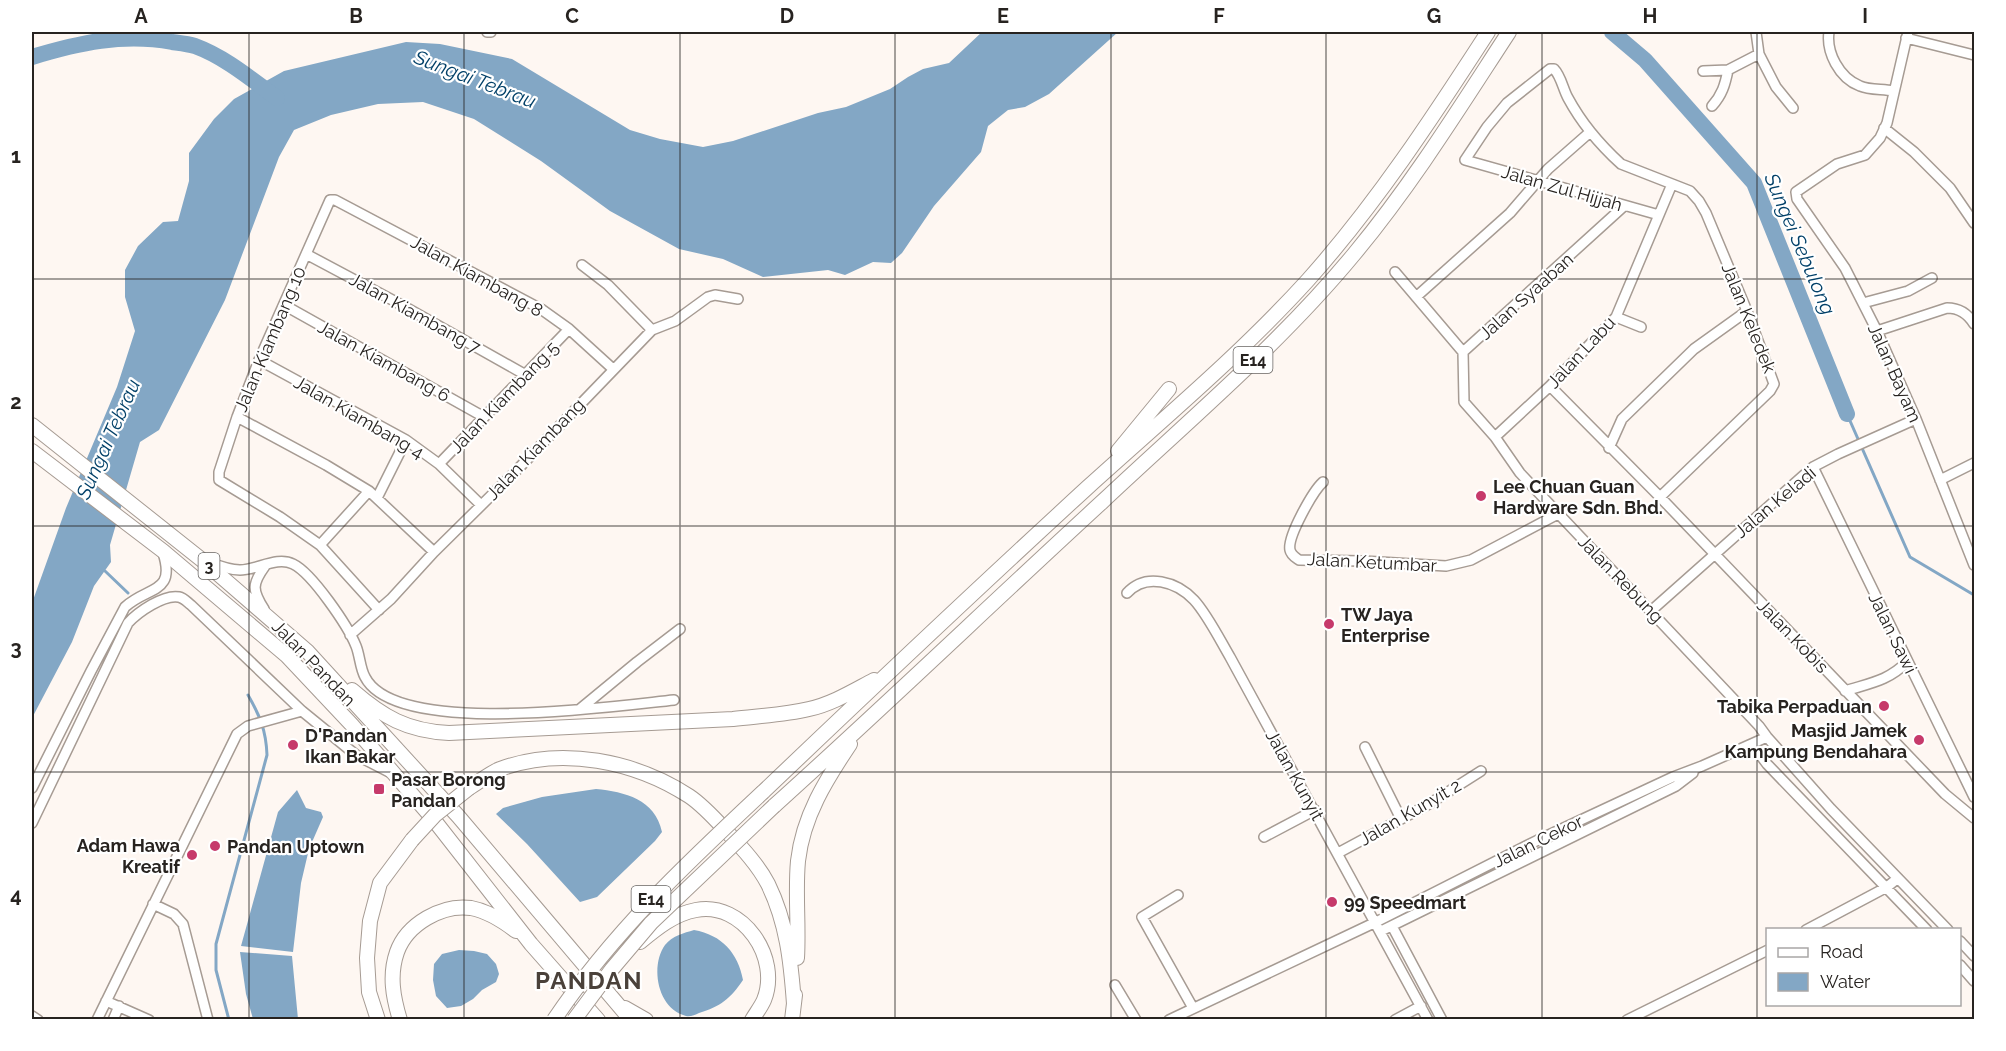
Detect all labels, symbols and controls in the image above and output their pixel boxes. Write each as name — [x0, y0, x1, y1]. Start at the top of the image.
text: A — [134, 4, 148, 28]
text: B — [349, 4, 363, 28]
text: C — [565, 4, 579, 28]
text: D — [780, 4, 794, 28]
text: E — [997, 4, 1009, 28]
text: F — [1213, 4, 1225, 28]
text: G — [1427, 4, 1441, 28]
text: H — [1643, 4, 1657, 28]
text: I — [1862, 4, 1868, 28]
water label: Sungai Tebrau — [410, 44, 539, 113]
text: 1 — [11, 144, 21, 168]
street label: Jalan Zul Hijjah — [1499, 161, 1625, 215]
water label: Sungei Sebulong — [1759, 169, 1841, 318]
street label: Jalan Kiambang 8 — [407, 231, 547, 321]
street label: Jalan Syaaban — [1475, 248, 1577, 344]
street label: Jalan Keledek — [1717, 260, 1781, 376]
street label: Jalan Kiambang 10 — [230, 263, 310, 415]
street label: Jalan Kiambang 7 — [346, 268, 485, 358]
street label: Jalan Labu — [1543, 312, 1619, 392]
street label: Jalan Kiambang 6 — [314, 316, 454, 406]
street label: Jalan Bayam — [1864, 321, 1926, 425]
street label: Jalan Kiambang 5 — [445, 337, 563, 457]
road number: E14 — [1234, 347, 1272, 373]
street label: Jalan Kiambang 4 — [290, 371, 428, 463]
water label: Sungai Tebrau — [70, 375, 145, 504]
text: 2 — [10, 390, 22, 414]
street label: Jalan Kiambang — [481, 394, 589, 504]
street label: Jalan Keladi — [1730, 462, 1820, 542]
place label: Lee Chuan Guan Hardware Sdn. Bhd. — [1493, 476, 1663, 518]
marker: Lee Chuan Guan Hardware Sdn. Bhd. — [1474, 489, 1488, 503]
street label: Jalan Rebung — [1574, 531, 1668, 627]
street label: Jalan Ketumbar — [1306, 548, 1438, 576]
road number: 3 — [198, 553, 220, 579]
street label: Jalan Sawi — [1864, 589, 1922, 677]
street label: Jalan Kobis — [1753, 595, 1833, 677]
place label: TW Jaya Enterprise — [1341, 604, 1430, 646]
street label: Jalan Pandan — [268, 616, 360, 710]
marker: TW Jaya Enterprise — [1322, 617, 1336, 631]
text: 3 — [10, 636, 22, 660]
place label: Tabika Perpaduan — [1717, 696, 1872, 717]
marker: Tabika Perpaduan — [1877, 699, 1891, 713]
place label: Masjid Jamek Kampung Bendahara — [1725, 720, 1908, 762]
place label: D'Pandan Ikan Bakar — [305, 725, 395, 767]
street label: Jalan Kunyit — [1262, 726, 1328, 824]
marker: Masjid Jamek Kampung Bendahara — [1912, 733, 1926, 747]
marker: D'Pandan Ikan Bakar — [286, 738, 300, 752]
place label: Pasar Borong Pandan — [391, 769, 506, 811]
street label: Jalan Kunyit 2 — [1355, 774, 1465, 850]
marker: Pasar Borong Pandan — [372, 782, 386, 796]
street label: Jalan Cekor — [1490, 810, 1587, 872]
place label: Adam Hawa Kreatif — [77, 835, 181, 877]
place label: Pandan Uptown — [227, 836, 364, 857]
marker: Pandan Uptown — [208, 839, 222, 853]
marker: Adam Hawa Kreatif — [185, 848, 199, 862]
text: 4 — [10, 883, 22, 907]
road number: E14 — [632, 886, 670, 912]
place label: 99 Speedmart — [1344, 892, 1466, 913]
marker: 99 Speedmart — [1325, 895, 1339, 909]
legend — [1766, 928, 1961, 1006]
text: Road — [1820, 941, 1863, 962]
district label: PANDAN — [535, 966, 643, 995]
text: Water — [1820, 971, 1871, 992]

